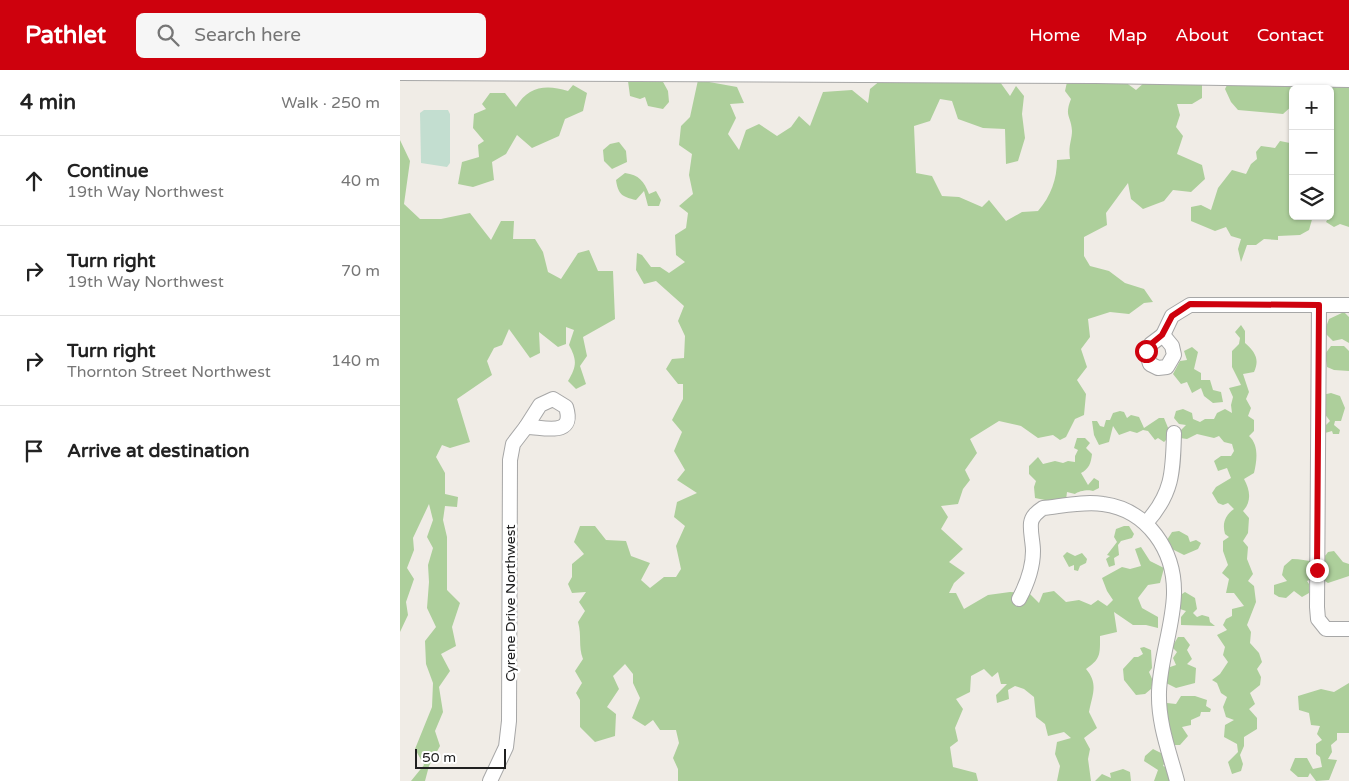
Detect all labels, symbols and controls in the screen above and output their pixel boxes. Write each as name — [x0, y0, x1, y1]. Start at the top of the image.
search box — [136, 13, 486, 58]
text: Pathlet — [25, 21, 106, 50]
icon: search — [154, 21, 182, 49]
text: Search here — [194, 24, 301, 46]
text: Home — [1029, 24, 1080, 46]
text: Map — [1108, 24, 1147, 46]
text: About — [1175, 24, 1229, 46]
text: Contact — [1257, 24, 1324, 46]
map controls — [1289, 85, 1334, 220]
button: + — [1289, 85, 1334, 130]
text: 4 min — [20, 90, 76, 115]
text: Walk · 250 m — [281, 93, 380, 113]
button: − — [1289, 130, 1334, 175]
text: Continue — [67, 160, 149, 182]
icon: ahead — [20, 167, 48, 195]
text: 40 m — [341, 171, 380, 191]
button: layers — [1289, 175, 1334, 220]
text: 19th Way Northwest — [67, 182, 224, 202]
text: Turn right — [67, 250, 155, 272]
icon: right — [20, 257, 48, 285]
text: 70 m — [341, 261, 380, 281]
text: 19th Way Northwest — [67, 272, 224, 292]
text: Turn right — [67, 340, 155, 362]
route start — [1135, 340, 1158, 363]
icon: right — [20, 347, 48, 375]
text: 140 m — [331, 351, 380, 371]
text: Thornton Street Northwest — [67, 362, 271, 382]
icon: arrive — [20, 437, 48, 465]
text: Arrive at destination — [67, 440, 250, 462]
street label: Cyrene Drive Northwest — [502, 524, 519, 682]
route end — [1306, 559, 1329, 582]
scale bar — [415, 746, 506, 769]
text: 50 m — [422, 749, 456, 766]

